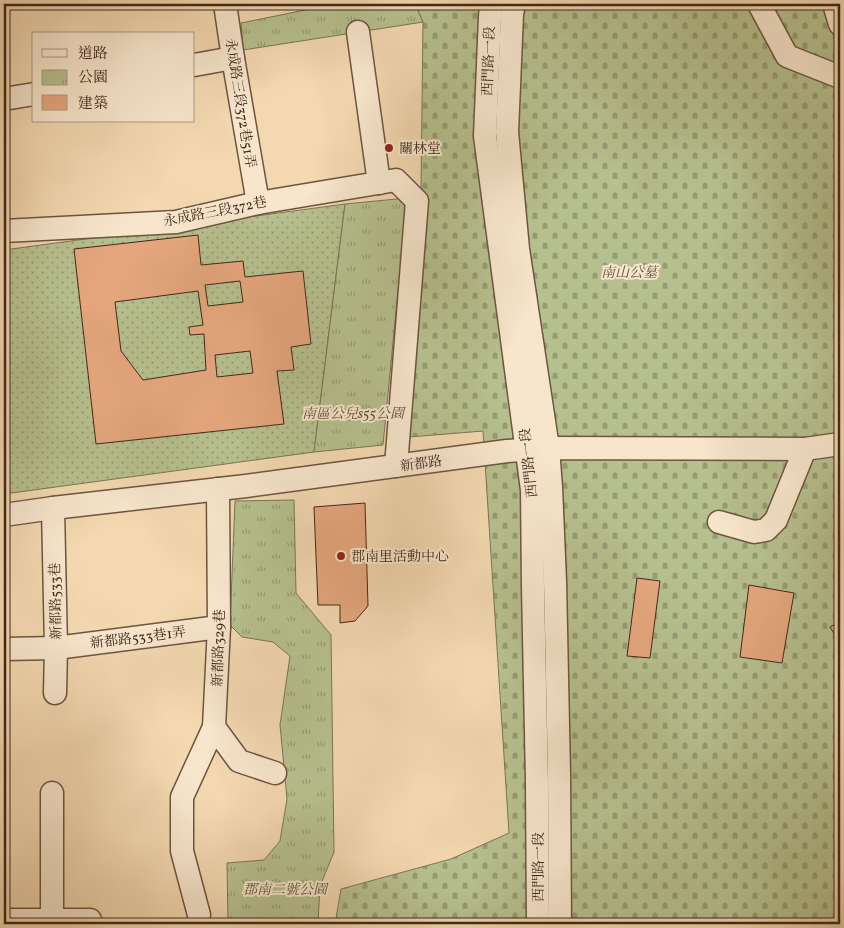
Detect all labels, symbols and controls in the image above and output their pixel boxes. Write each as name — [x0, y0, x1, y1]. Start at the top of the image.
street label: 西門路一段 — [479, 26, 500, 96]
legend — [32, 32, 195, 122]
street label: 永成路三段372巷51弄 — [220, 37, 259, 170]
text: 道路 — [78, 44, 108, 65]
text: 公園 — [78, 68, 108, 89]
text: 建築 — [78, 94, 108, 115]
place label: 關林堂 — [399, 140, 441, 159]
marker: 關林堂 — [383, 142, 395, 154]
street label: 永成路三段372巷 — [162, 193, 269, 232]
park label: 南山公墓 — [601, 264, 659, 283]
park label: 南區公兒s55公園 — [302, 405, 406, 424]
street label: 西門路一段 — [516, 427, 543, 499]
street label: 新都路 — [399, 452, 443, 477]
place label: 郡南里活動中心 — [351, 548, 449, 567]
marker: 郡南里活動中心 — [335, 550, 347, 562]
street label: 新都路533巷 — [46, 562, 67, 640]
street label: 新都路329巷 — [209, 609, 230, 687]
street label: 新都路533巷1弄 — [89, 623, 187, 654]
street label: 西門路一段 — [530, 832, 549, 902]
park label: 郡南二號公園 — [243, 881, 329, 900]

